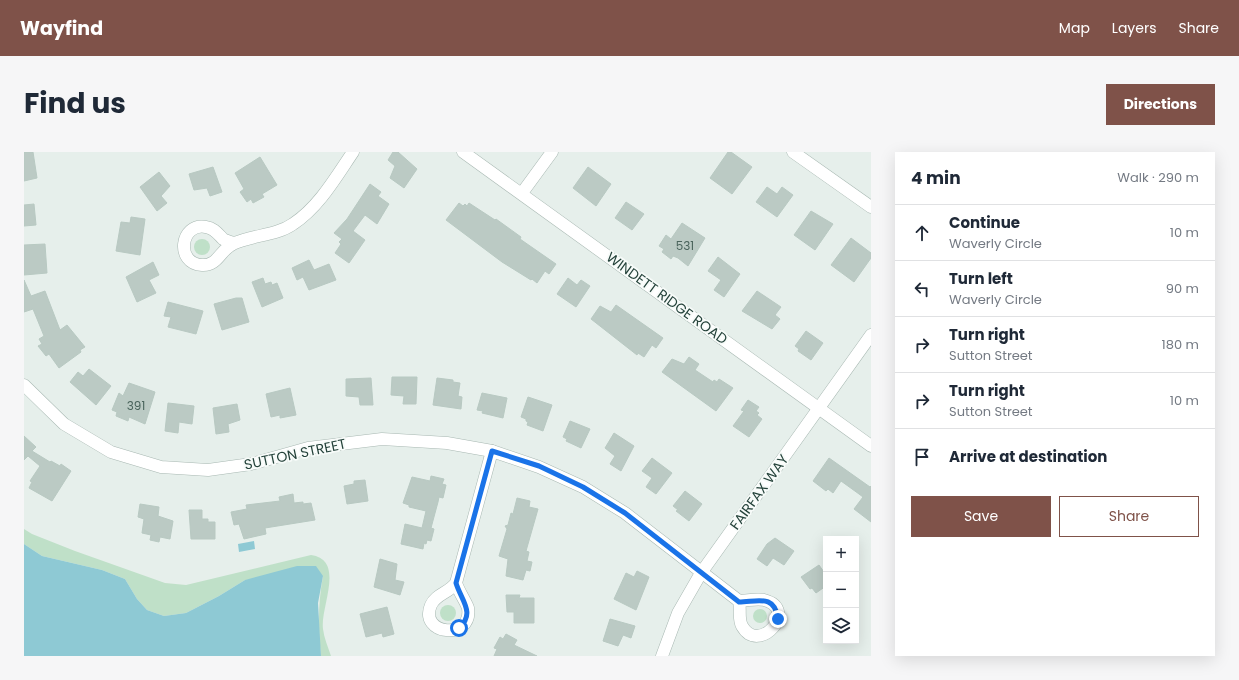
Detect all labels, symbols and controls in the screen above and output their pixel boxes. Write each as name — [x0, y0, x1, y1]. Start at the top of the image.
text: Wayfind — [20, 15, 103, 42]
text: Map — [1059, 18, 1090, 38]
text: Layers — [1112, 18, 1156, 38]
text: Share — [1178, 18, 1219, 38]
text: Find us — [24, 84, 126, 123]
button: Directions — [1106, 84, 1215, 125]
text: 4 min — [911, 166, 961, 190]
text: Walk · 290 m — [1117, 168, 1199, 187]
text: Continue — [949, 212, 1020, 233]
icon: ahead — [911, 222, 933, 244]
text: 10 m — [1170, 223, 1199, 242]
text: Waverly Circle — [949, 234, 1042, 253]
house number: 531 — [676, 237, 694, 254]
street label: WINDETT RIDGE ROAD — [602, 247, 732, 349]
text: Turn left — [949, 268, 1013, 289]
icon: left — [911, 278, 933, 300]
text: 90 m — [1166, 279, 1199, 298]
text: Waverly Circle — [949, 290, 1042, 309]
text: Turn right — [949, 324, 1025, 345]
icon: right — [911, 334, 933, 356]
text: 180 m — [1162, 335, 1199, 354]
text: Sutton Street — [949, 346, 1033, 365]
text: Turn right — [949, 380, 1025, 401]
icon: right — [911, 390, 933, 412]
text: 10 m — [1170, 391, 1199, 410]
house number: 391 — [127, 397, 145, 414]
text: Sutton Street — [949, 402, 1033, 421]
street label: SUTTON STREET — [242, 433, 348, 475]
icon: arrive — [911, 446, 933, 468]
text: Arrive at destination — [949, 446, 1107, 467]
street label: FAIRFAX WAY — [725, 450, 793, 534]
button: Save — [911, 496, 1051, 537]
button: Share — [1059, 496, 1199, 537]
map controls — [823, 536, 859, 644]
button: + — [823, 536, 859, 572]
button: − — [823, 572, 859, 608]
button: layers — [823, 608, 859, 644]
route end — [769, 610, 787, 628]
route start — [450, 619, 468, 637]

